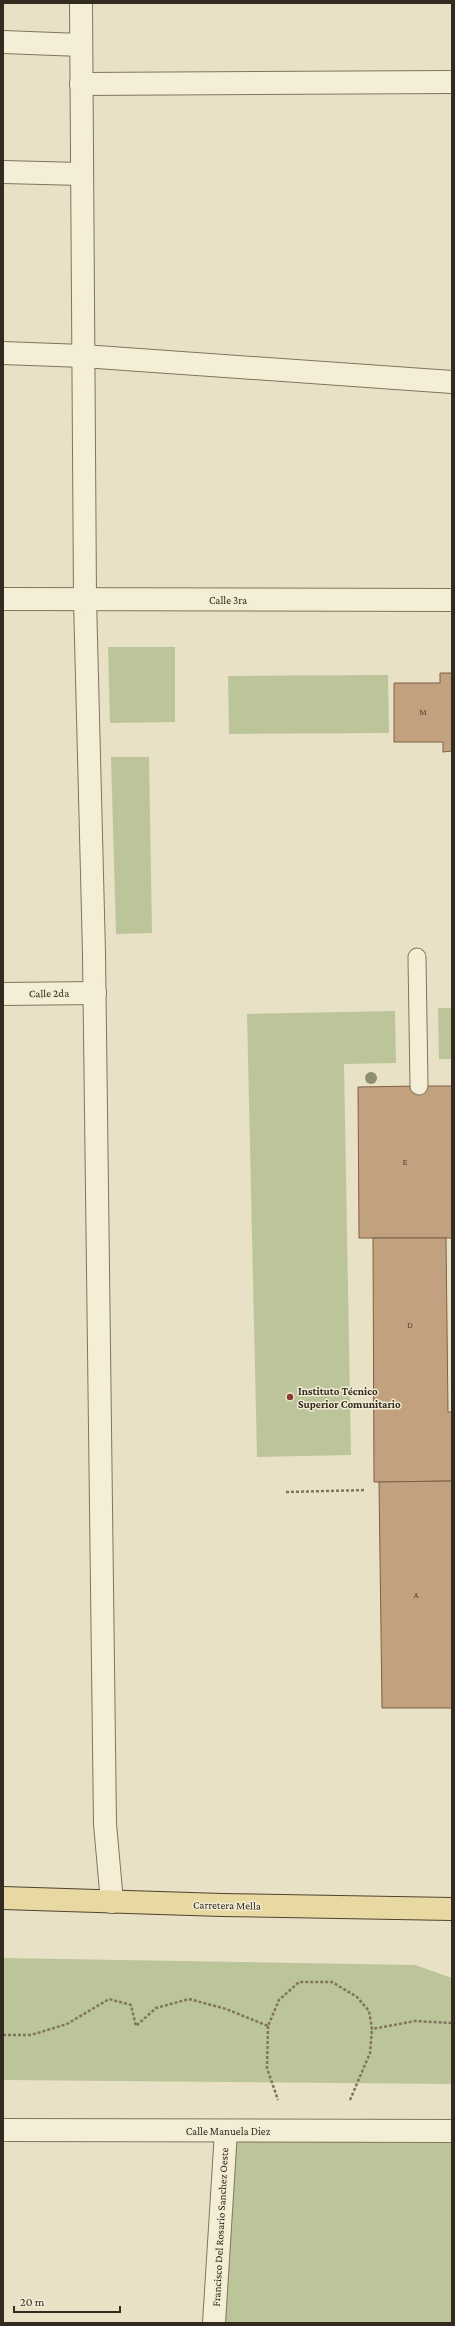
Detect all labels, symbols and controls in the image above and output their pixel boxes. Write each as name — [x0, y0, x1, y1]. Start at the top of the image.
street label: Calle 3ra — [209, 594, 247, 606]
house number: M — [419, 707, 427, 717]
street label: Calle 2da — [29, 987, 69, 999]
house number: E — [403, 1157, 408, 1167]
house number: D — [407, 1320, 413, 1330]
place label: Instituto Técnico Superior Comunitario — [298, 1385, 401, 1410]
marker: Instituto Técnico Superior Comunitario — [285, 1392, 295, 1402]
house number: A — [413, 1590, 419, 1600]
street label: Carretera Mella — [193, 1898, 261, 1912]
street label: Calle Manuela Diez — [186, 2125, 271, 2137]
street label: Francisco Del Rosario Sanchez Oeste — [210, 2147, 230, 2307]
scale bar — [14, 2288, 120, 2314]
text: 20 m — [20, 2295, 45, 2309]

